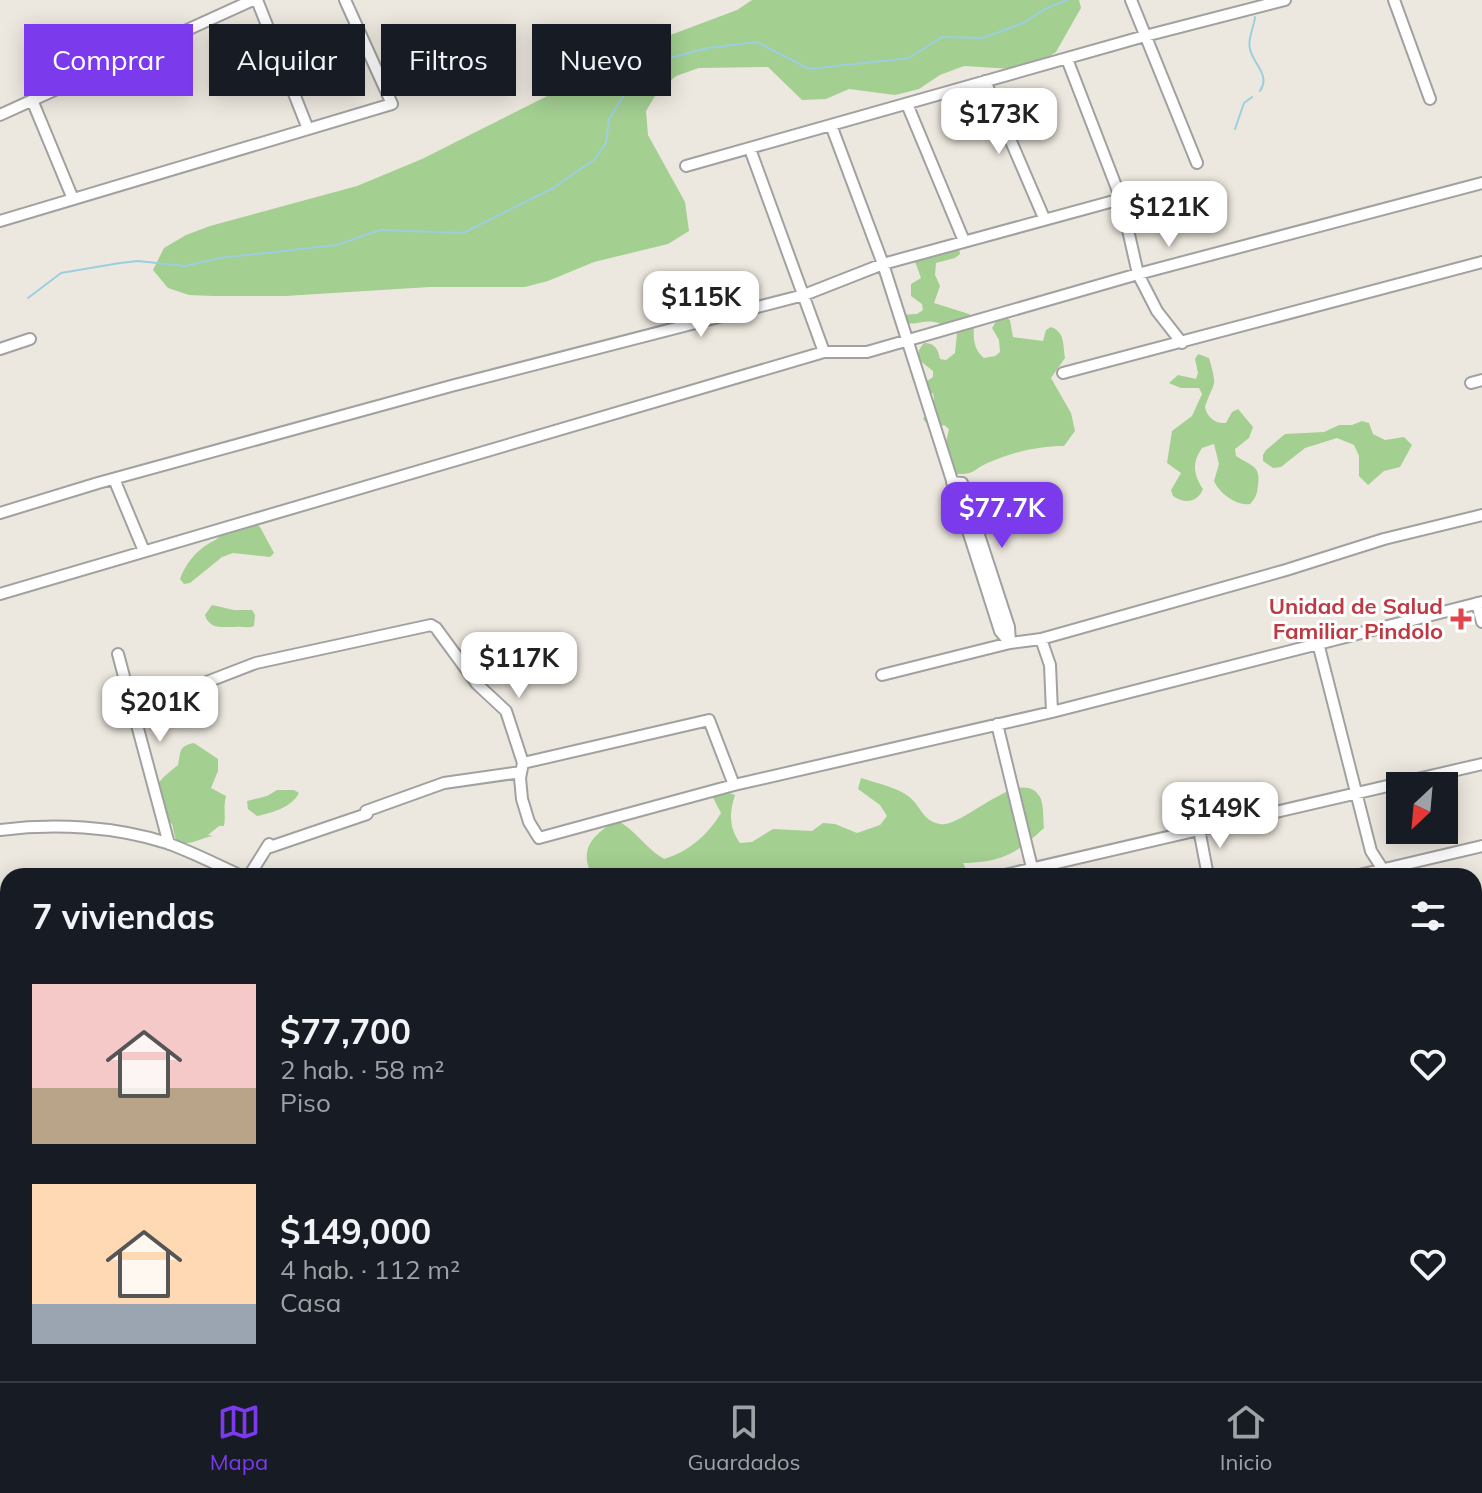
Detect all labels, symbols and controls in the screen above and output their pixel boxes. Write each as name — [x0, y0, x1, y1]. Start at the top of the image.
chip: Comprar — [24, 24, 193, 96]
chip: Alquilar — [209, 24, 365, 96]
chip: Filtros — [381, 24, 516, 96]
chip: Nuevo — [532, 24, 671, 96]
pin: $173K — [943, 88, 1055, 156]
text: $173K — [959, 97, 1039, 130]
pin: $121K — [1113, 181, 1225, 249]
text: $121K — [1129, 190, 1209, 223]
pin: $115K — [645, 271, 757, 339]
text: $115K — [661, 280, 741, 313]
pin: $77.7K — [937, 482, 1067, 550]
text: $77.7K — [959, 491, 1045, 524]
place label: Unidad de Salud Familiar Pindolo — [1269, 592, 1443, 645]
marker: Unidad de Salud Familiar Pindolo — [1450, 608, 1472, 630]
pin: $117K — [463, 632, 575, 700]
text: $117K — [479, 641, 559, 674]
pin: $201K — [104, 676, 216, 744]
text: $201K — [120, 685, 200, 718]
north arrow — [1386, 772, 1458, 844]
map controls — [1386, 772, 1458, 844]
pin: $149K — [1164, 782, 1276, 850]
text: $149K — [1180, 791, 1260, 824]
icon: filters — [1406, 894, 1450, 938]
text: 7 viviendas — [32, 895, 215, 938]
text: $77,700 — [280, 1010, 411, 1053]
icon: home — [96, 1016, 192, 1112]
icon: heart — [1406, 1042, 1450, 1086]
text: 2 hab. · 58 m² — [280, 1053, 444, 1086]
text: Piso — [280, 1086, 331, 1119]
text: $149,000 — [280, 1210, 431, 1253]
icon: home — [96, 1216, 192, 1312]
icon: heart — [1406, 1242, 1450, 1286]
text: 4 hab. · 112 m² — [280, 1253, 460, 1286]
text: Casa — [280, 1286, 341, 1319]
tab: Mapa — [210, 1400, 268, 1476]
tab: Guardados — [688, 1400, 800, 1476]
tab: Inicio — [1220, 1400, 1272, 1476]

